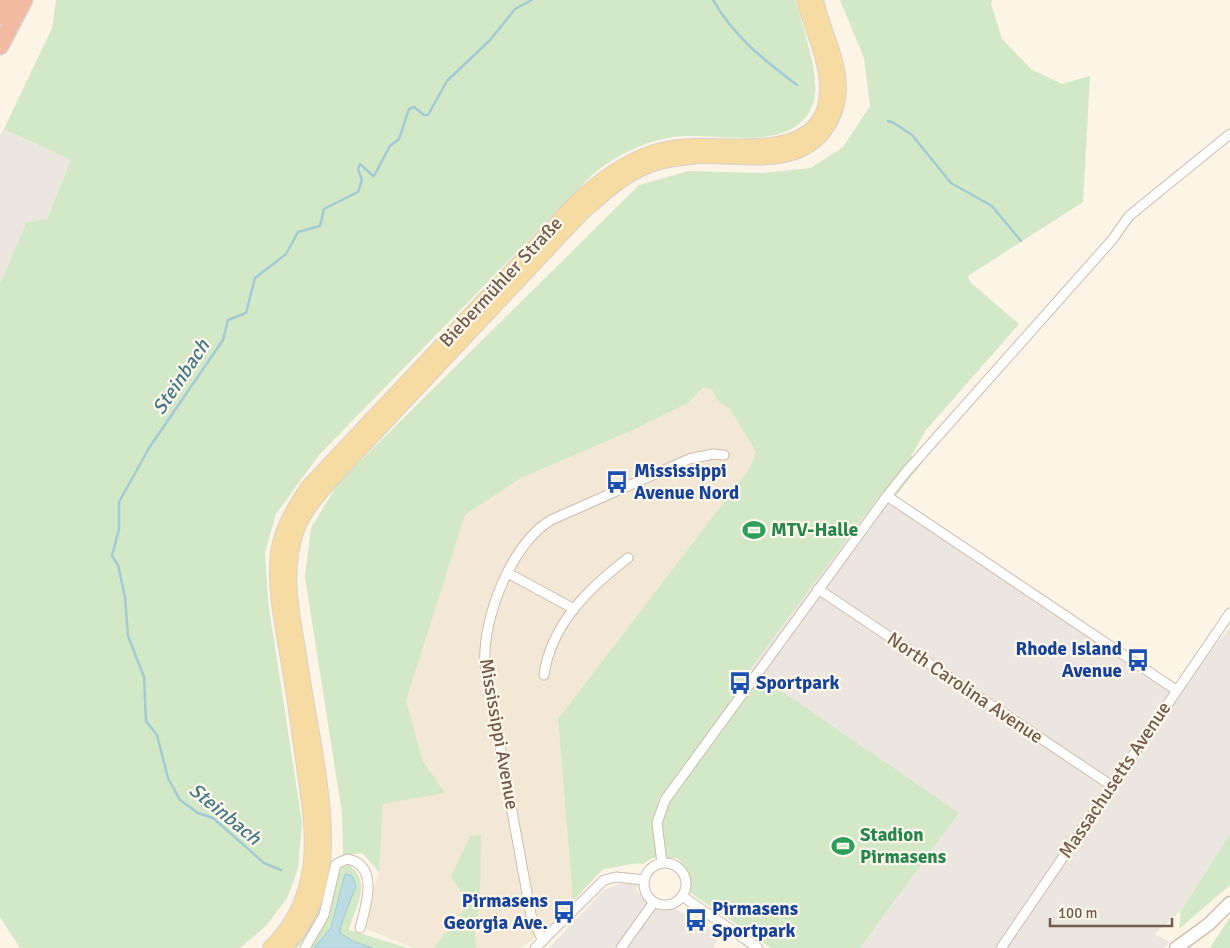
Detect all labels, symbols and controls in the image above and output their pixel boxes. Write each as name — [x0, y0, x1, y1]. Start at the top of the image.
street label: Biebermühler Straße — [434, 212, 568, 352]
water label: Steinbach — [147, 334, 216, 419]
place label: Mississippi Avenue Nord — [634, 459, 739, 505]
bus stop icon: Mississippi Avenue Nord — [604, 469, 630, 495]
sports icon: MTV-Halle — [741, 517, 767, 543]
place label: MTV-Halle — [771, 518, 858, 542]
street label: North Carolina Avenue — [882, 627, 1048, 749]
place label: Rhode Island Avenue — [1015, 637, 1122, 683]
bus stop icon: Rhode Island Avenue — [1125, 647, 1151, 673]
street label: Mississippi Avenue — [474, 657, 524, 811]
bus stop icon: Sportpark — [727, 670, 753, 696]
place label: Sportpark — [756, 671, 840, 695]
street label: Massachusetts Avenue — [1054, 697, 1176, 863]
water label: Steinbach — [184, 777, 267, 851]
place label: Stadion Pirmasens — [860, 823, 946, 869]
sports icon: Stadion Pirmasens — [830, 833, 856, 859]
place label: Pirmasens Georgia Ave. — [444, 889, 548, 935]
scale bar — [1050, 896, 1172, 928]
place label: Pirmasens Sportpark — [712, 897, 798, 943]
bus stop icon: Pirmasens Georgia Ave. — [551, 899, 577, 925]
text: 100 m — [1058, 904, 1098, 922]
bus stop icon: Pirmasens Sportpark — [683, 907, 709, 933]

